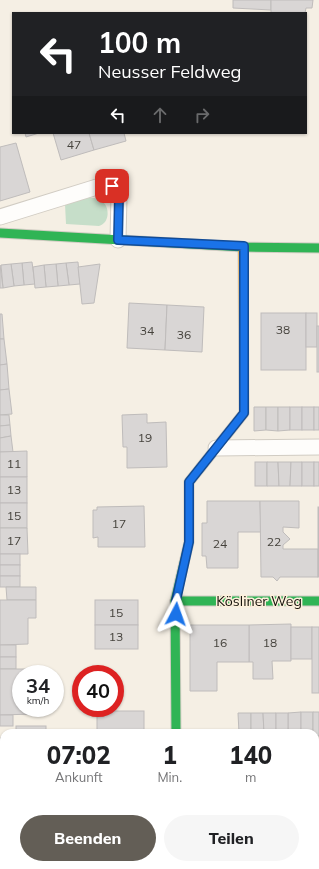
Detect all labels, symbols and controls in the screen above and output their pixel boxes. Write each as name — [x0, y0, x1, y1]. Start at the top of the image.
text: 100 m — [98, 25, 181, 60]
icon: left — [32, 28, 84, 80]
text: Neusser Feldweg — [98, 60, 241, 83]
icon: left — [107, 104, 129, 126]
icon: ahead — [149, 104, 171, 126]
icon: right — [191, 104, 213, 126]
house number: 47 — [67, 137, 81, 152]
pin — [95, 169, 129, 203]
icon: arrive — [101, 175, 123, 197]
house number: 38 — [276, 322, 290, 337]
house number: 34 — [140, 323, 154, 338]
house number: 36 — [177, 327, 191, 342]
house number: 19 — [138, 430, 152, 445]
house number: 11 — [7, 456, 21, 471]
house number: 13 — [7, 482, 21, 497]
house number: 15 — [7, 508, 21, 523]
house number: 17 — [112, 516, 126, 531]
house number: 17 — [7, 533, 21, 548]
house number: 22 — [267, 534, 281, 549]
house number: 24 — [213, 536, 227, 551]
street label: Kösliner Weg — [216, 592, 302, 610]
position arrow — [155, 593, 197, 635]
house number: 15 — [109, 605, 123, 620]
house number: 13 — [109, 629, 123, 644]
house number: 16 — [213, 635, 227, 650]
house number: 18 — [263, 635, 277, 650]
speed limit sign: 40 — [72, 665, 124, 717]
text: 34 — [26, 673, 50, 698]
text: km/h — [27, 694, 49, 707]
text: 07:02 — [47, 740, 111, 770]
text: 1 — [163, 740, 177, 770]
text: 140 — [229, 740, 272, 770]
text: Ankunft — [55, 769, 103, 785]
text: Min. — [157, 769, 182, 785]
text: m — [245, 769, 256, 785]
button: Beenden — [20, 815, 156, 861]
button: Teilen — [164, 815, 299, 861]

